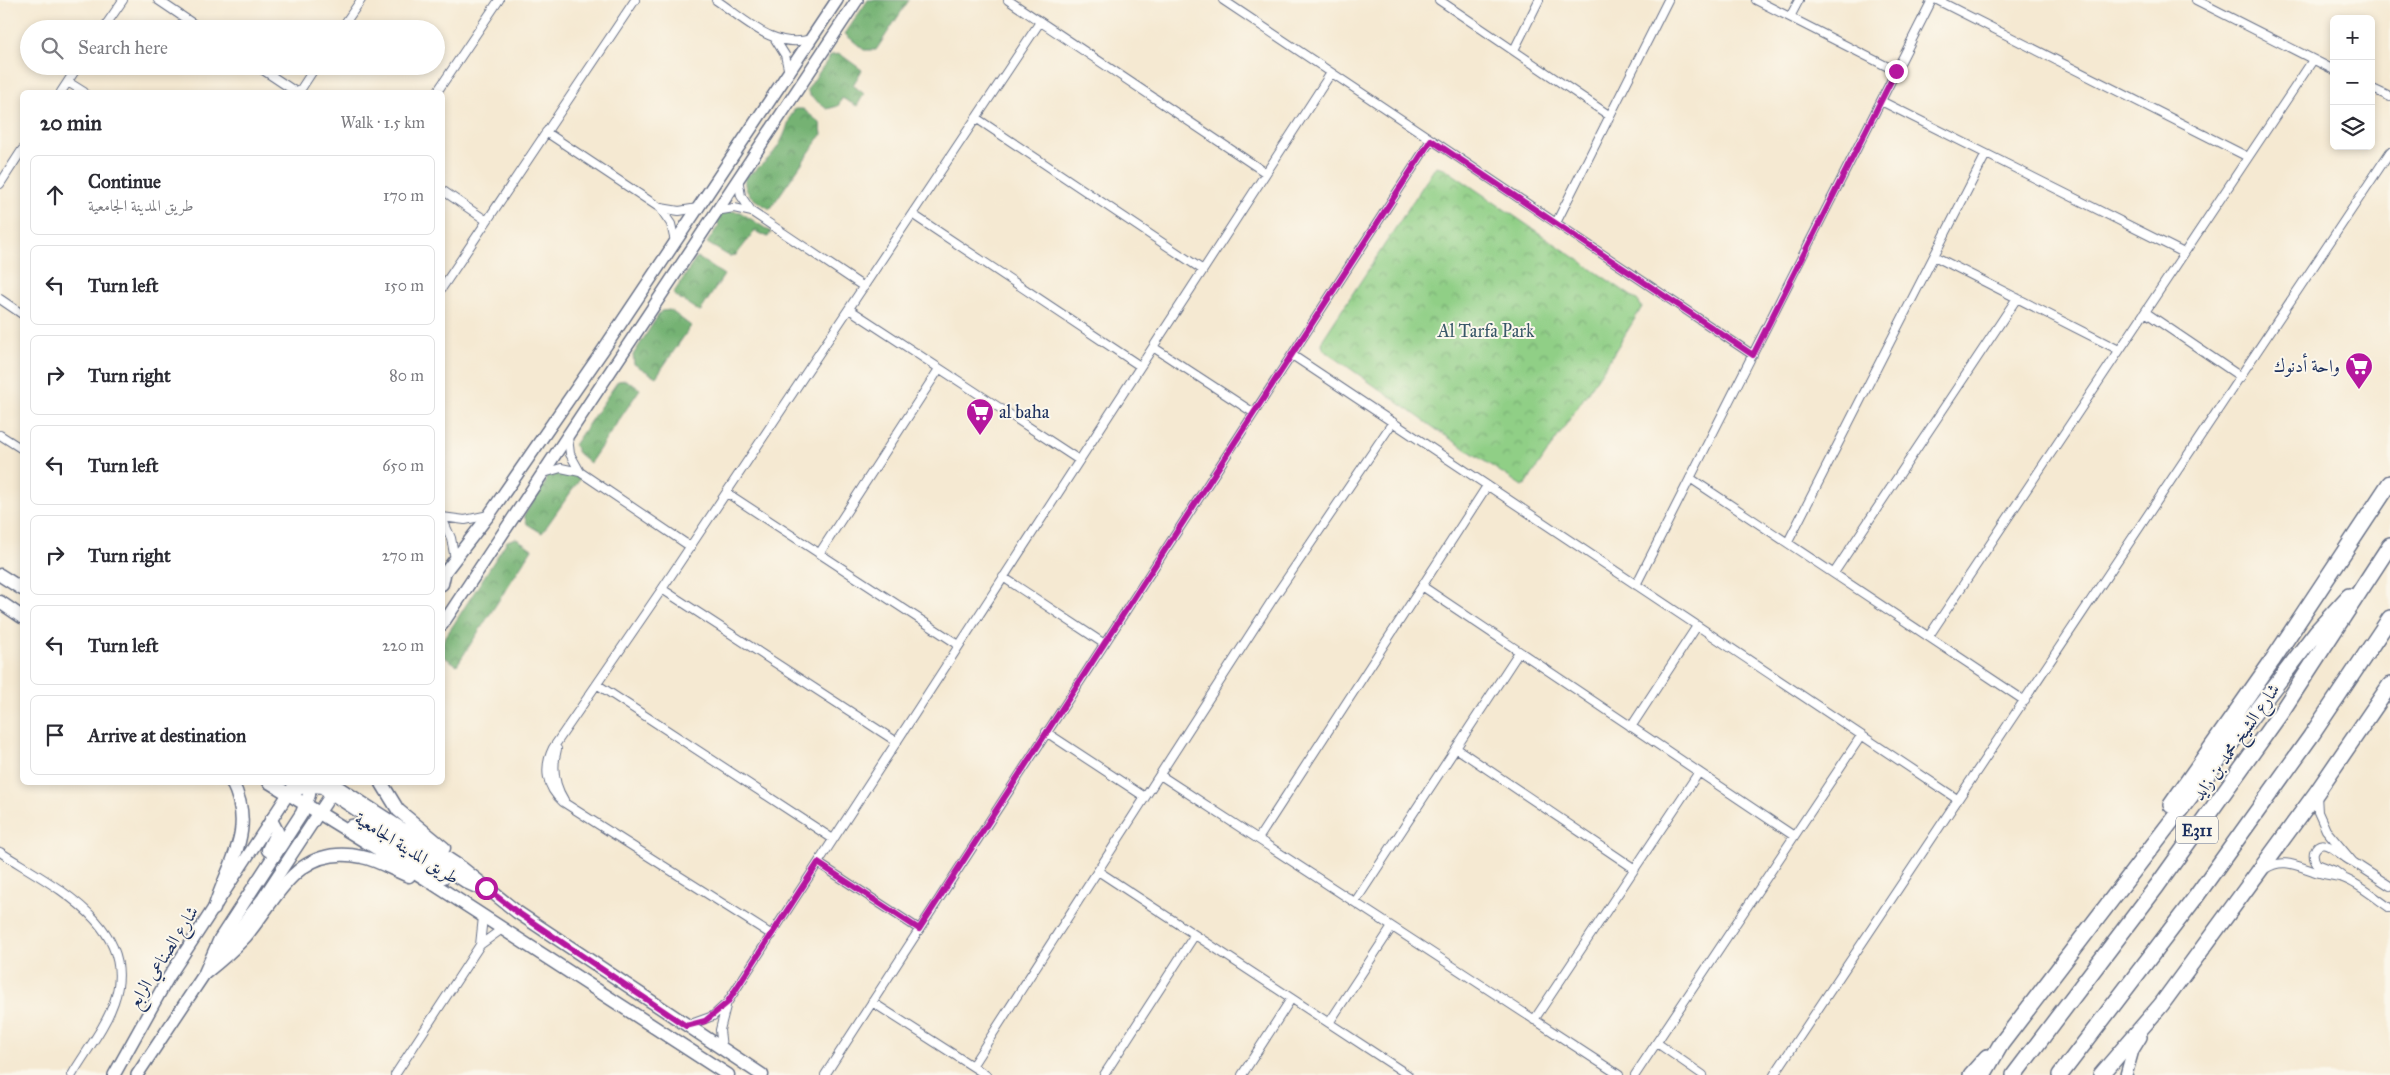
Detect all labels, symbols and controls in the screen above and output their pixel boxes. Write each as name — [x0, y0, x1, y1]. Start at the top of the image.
map controls — [2330, 15, 2375, 150]
button: + — [2330, 15, 2375, 60]
search box — [20, 20, 445, 75]
icon: search — [38, 34, 66, 62]
text: Search here — [78, 36, 168, 59]
route end — [1885, 60, 1908, 83]
button: − — [2330, 60, 2375, 105]
button: layers — [2330, 105, 2375, 150]
text: 20 min — [40, 110, 102, 136]
text: Walk · 1.5 km — [341, 113, 425, 132]
text: Continue — [88, 170, 161, 193]
icon: ahead — [41, 181, 69, 209]
text: 170 m — [383, 186, 424, 205]
text: طريق المدينة الجامعية — [88, 196, 194, 215]
icon: left — [41, 271, 69, 299]
text: Turn left — [88, 274, 158, 297]
text: 150 m — [384, 276, 424, 295]
park label: Al Tarfa Park — [1437, 320, 1535, 342]
supermarket icon: واحة أدنوك — [2344, 351, 2374, 390]
place label: واحة أدنوك — [2274, 353, 2340, 377]
icon: right — [41, 361, 69, 389]
text: Turn right — [88, 364, 171, 387]
text: 80 m — [389, 366, 424, 385]
supermarket icon: al baha — [965, 397, 995, 436]
place label: al baha — [999, 401, 1050, 423]
icon: left — [41, 451, 69, 479]
text: Turn left — [88, 454, 158, 477]
text: 650 m — [382, 456, 424, 475]
icon: right — [41, 541, 69, 569]
text: Turn right — [88, 544, 171, 567]
text: 270 m — [382, 546, 424, 565]
icon: left — [41, 631, 69, 659]
text: Turn left — [88, 634, 158, 657]
text: 220 m — [382, 636, 424, 655]
street label: شارع الشيخ محمد بن زايد — [2187, 679, 2289, 808]
icon: arrive — [41, 721, 69, 749]
text: Arrive at destination — [88, 724, 246, 747]
street label: طريق المدينة الجامعية — [350, 807, 463, 890]
road number: E311 — [2176, 816, 2218, 844]
route start — [475, 877, 498, 900]
street label: شارع الصناعي الرابع — [123, 902, 207, 1015]

